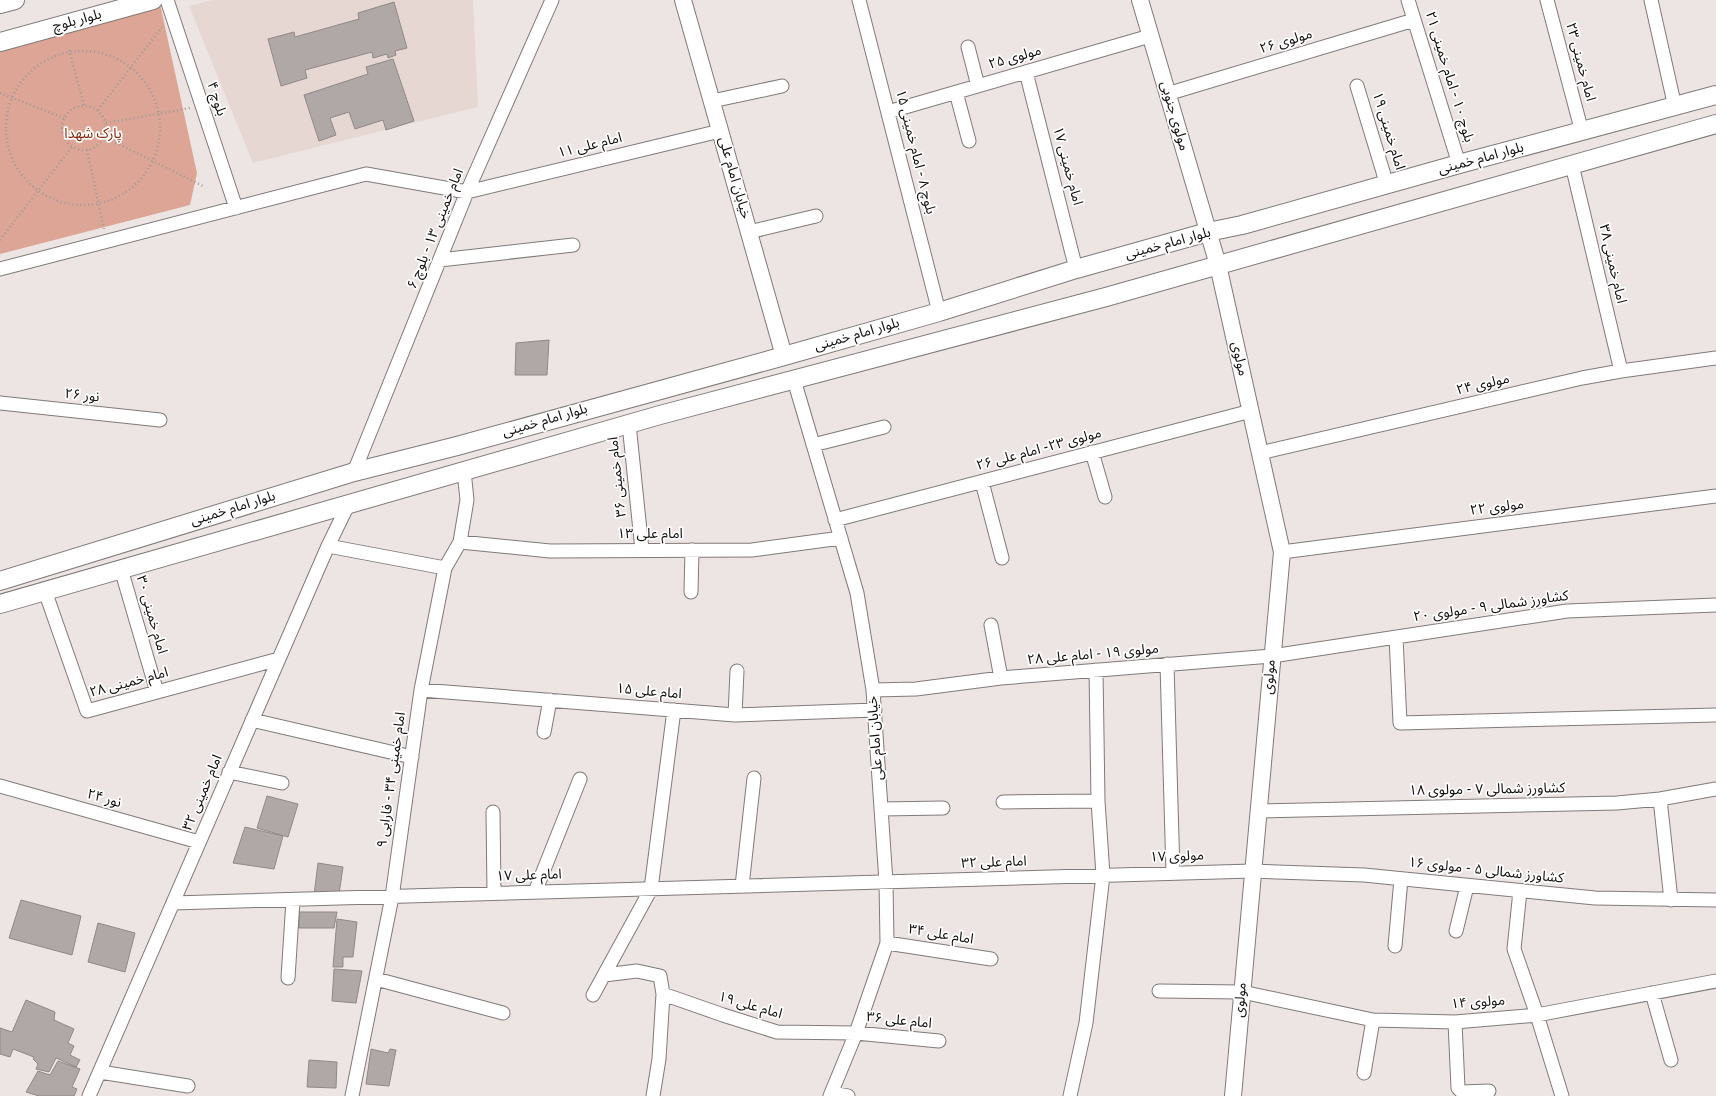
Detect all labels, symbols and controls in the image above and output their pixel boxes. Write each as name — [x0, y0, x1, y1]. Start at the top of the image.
street label: بلوار بلوچ — [51, 6, 104, 37]
street label: بلوچ ۱۰ - امام خمینی ۲۱ — [1420, 9, 1477, 145]
street label: امام خمینی ۲۳ — [1560, 21, 1599, 103]
street label: مولوی ۲۶ — [1258, 26, 1314, 58]
street label: مولوی ۲۵ — [987, 42, 1043, 74]
street label: مولوی جنوبی — [1156, 79, 1192, 153]
street label: بلوچ ۴ — [202, 80, 230, 119]
street label: بلوچ ۸ - امام خمینی ۱۵ — [890, 88, 939, 217]
street label: امام خمینی ۱۹ — [1367, 90, 1408, 172]
street label: امام خمینی ۱۷ — [1047, 125, 1086, 207]
park label: پارک شهدا — [64, 126, 122, 143]
street label: امام علی ۱۱ — [556, 130, 624, 163]
street label: خیابان امام علی — [713, 135, 754, 221]
street label: بلوار امام خمینی — [1436, 139, 1526, 180]
street label: امام خمینی ۱۳ - بلوچ ۶ — [404, 166, 469, 292]
street label: امام خمینی ۳۸ — [1594, 223, 1629, 306]
street label: بلوار امام خمینی — [1123, 224, 1213, 265]
street label: بلوار امام خمینی — [812, 315, 902, 356]
street label: مولوی — [1227, 340, 1251, 378]
street label: مولوی ۲۴ — [1455, 371, 1511, 399]
street label: نور ۲۶ — [64, 386, 100, 406]
street label: بلوار امام خمینی — [500, 401, 590, 442]
street label: مولوی ۲۳- امام علی ۲۶ — [975, 425, 1104, 476]
street label: امام خمینی ۳۶ — [605, 436, 632, 518]
street label: بلوار امام خمینی — [189, 488, 278, 531]
street label: مولوی ۲۲ — [1469, 496, 1525, 520]
street label: امام علی ۱۳ — [617, 526, 683, 544]
street label: امام خمینی ۳۰ — [131, 574, 170, 656]
street label: کشاورز شمالی ۹ - مولوی ۲۰ — [1412, 588, 1570, 626]
street label: مولوی ۱۹ - امام علی ۲۸ — [1026, 641, 1160, 670]
street label: مولوی — [1260, 659, 1280, 695]
street label: امام خمینی ۲۸ — [88, 664, 170, 703]
street label: امام علی ۱۵ — [615, 681, 682, 704]
street label: خیابان امام علی — [865, 695, 888, 781]
street label: امام خمینی ۳۴ - فارابی ۹ — [374, 711, 411, 849]
street label: امام خمینی ۳۲ — [179, 752, 228, 834]
street label: کشاورز شمالی ۷ - مولوی ۱۸ — [1409, 780, 1566, 800]
street label: نور ۲۴ — [85, 786, 123, 812]
street label: مولوی ۱۷ — [1150, 848, 1204, 866]
street label: امام علی ۳۲ — [961, 853, 1027, 874]
street label: کشاورز شمالی ۵ - مولوی ۱۶ — [1407, 854, 1565, 888]
street label: امام علی ۱۷ — [496, 866, 562, 887]
street label: امام علی ۳۴ — [907, 921, 975, 950]
street label: مولوی — [1231, 982, 1251, 1018]
street label: امام علی ۱۹ — [716, 989, 784, 1024]
street label: مولوی ۱۴ — [1450, 993, 1506, 1013]
street label: امام علی ۳۶ — [865, 1009, 933, 1034]

